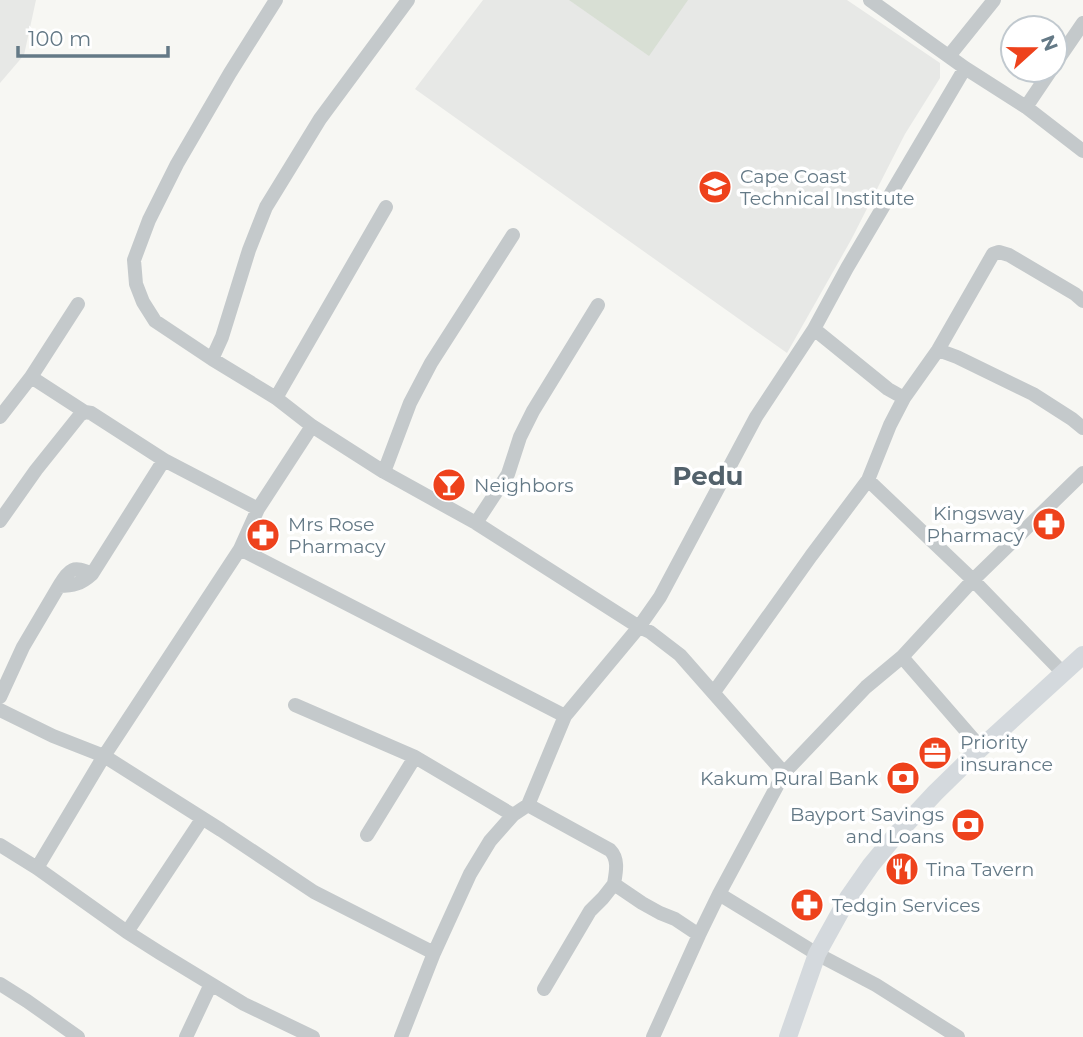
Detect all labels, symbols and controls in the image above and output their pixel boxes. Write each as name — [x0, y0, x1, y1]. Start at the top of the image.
scale bar — [18, 14, 168, 58]
north arrow — [999, 14, 1069, 84]
text: 100 m — [28, 26, 91, 51]
text: N — [1036, 32, 1063, 54]
place label: Cape Coast Technical Institute — [740, 165, 915, 210]
school or university icon: Cape Coast Technical Institute — [696, 168, 734, 206]
district label: Pedu — [672, 460, 744, 492]
bar icon: Neighbors — [430, 466, 468, 504]
place label: Neighbors — [474, 474, 574, 497]
place label: Kingsway Pharmacy — [927, 502, 1025, 547]
pharmacy icon: Kingsway Pharmacy — [1030, 505, 1068, 543]
place label: Mrs Rose Pharmacy — [288, 513, 386, 558]
pharmacy icon: Mrs Rose Pharmacy — [244, 516, 282, 554]
place label: Priority insurance — [960, 731, 1053, 776]
office icon: Priority insurance — [916, 734, 954, 772]
bank icon: Kakum Rural Bank — [884, 759, 922, 797]
place label: Kakum Rural Bank — [700, 767, 879, 790]
place label: Bayport Savings and Loans — [790, 803, 944, 848]
bank icon: Bayport Savings and Loans — [949, 806, 987, 844]
restaurant icon: Tina Tavern — [883, 850, 921, 888]
place label: Tina Tavern — [926, 858, 1034, 881]
pharmacy icon: Tedgin Services — [788, 886, 826, 924]
place label: Tedgin Services — [832, 894, 980, 917]

